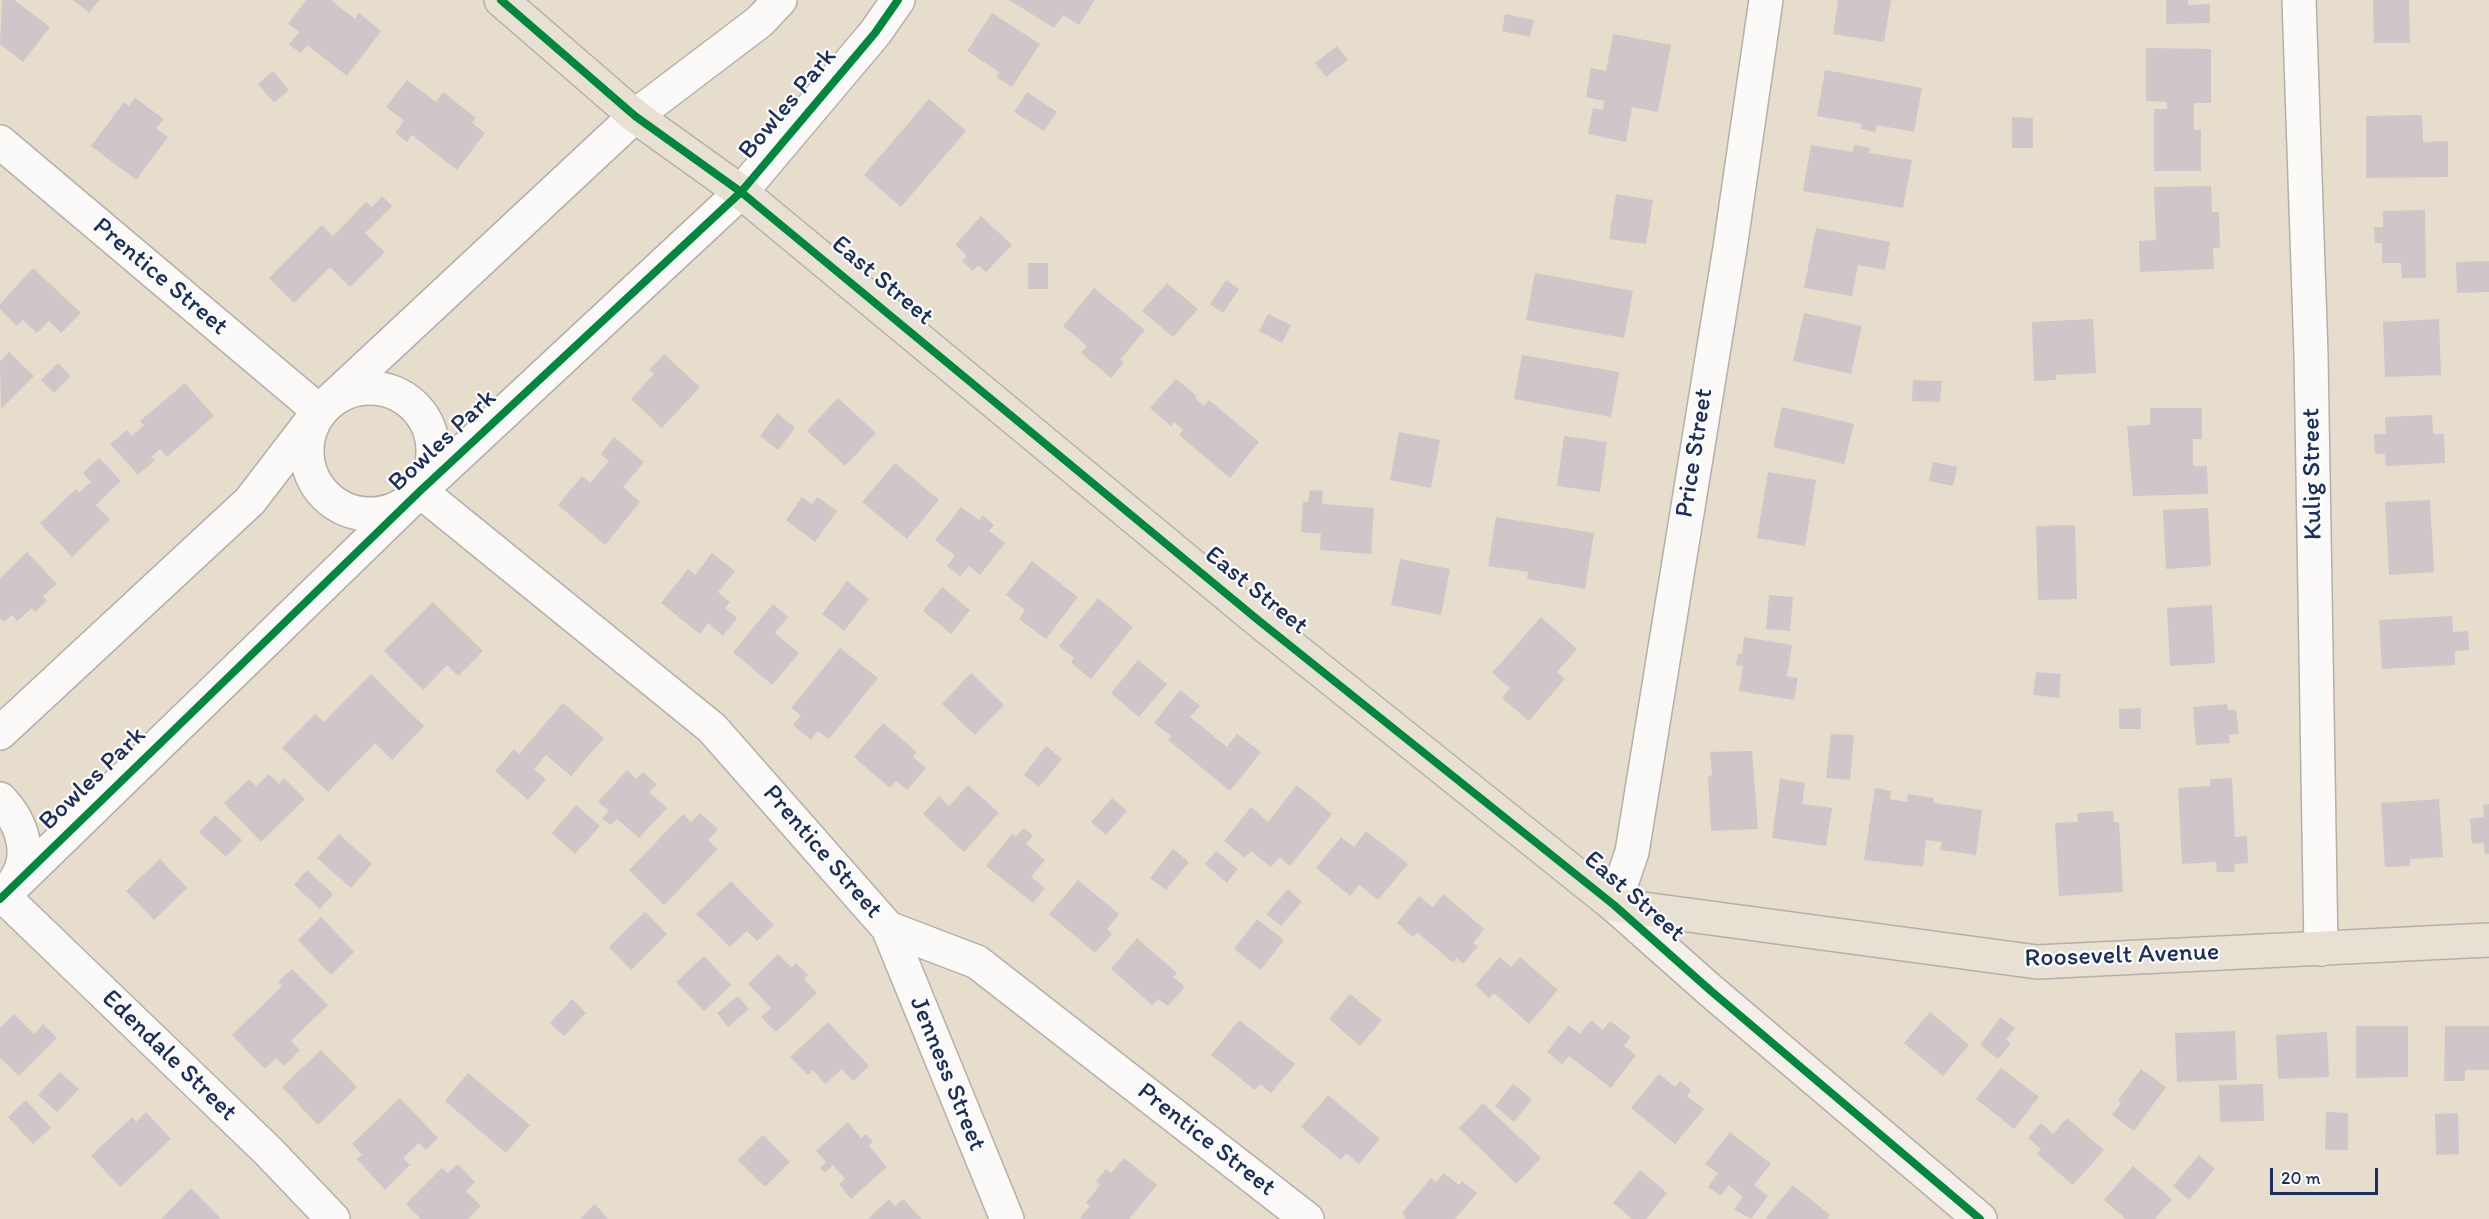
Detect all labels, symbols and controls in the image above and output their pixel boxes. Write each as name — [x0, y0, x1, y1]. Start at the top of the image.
street label: Bowles Park — [732, 42, 844, 166]
street label: Prentice Street — [86, 211, 234, 343]
street label: East Street — [825, 229, 939, 333]
street label: Bowles Park — [383, 383, 503, 499]
street label: Price Street — [1669, 386, 1721, 520]
street label: Kulig Street — [2296, 408, 2330, 540]
street label: East Street — [1198, 540, 1314, 642]
street label: Bowles Park — [33, 720, 153, 838]
street label: Prentice Street — [755, 779, 889, 925]
street label: East Street — [1577, 845, 1691, 949]
street label: Roosevelt Avenue — [2024, 937, 2220, 975]
street label: Edendale Street — [95, 984, 243, 1128]
street label: Jenness Street — [902, 992, 992, 1156]
street label: Prentice Street — [1131, 1076, 1281, 1204]
scale bar — [2273, 1156, 2381, 1194]
text: 20 m — [2281, 1167, 2321, 1189]

